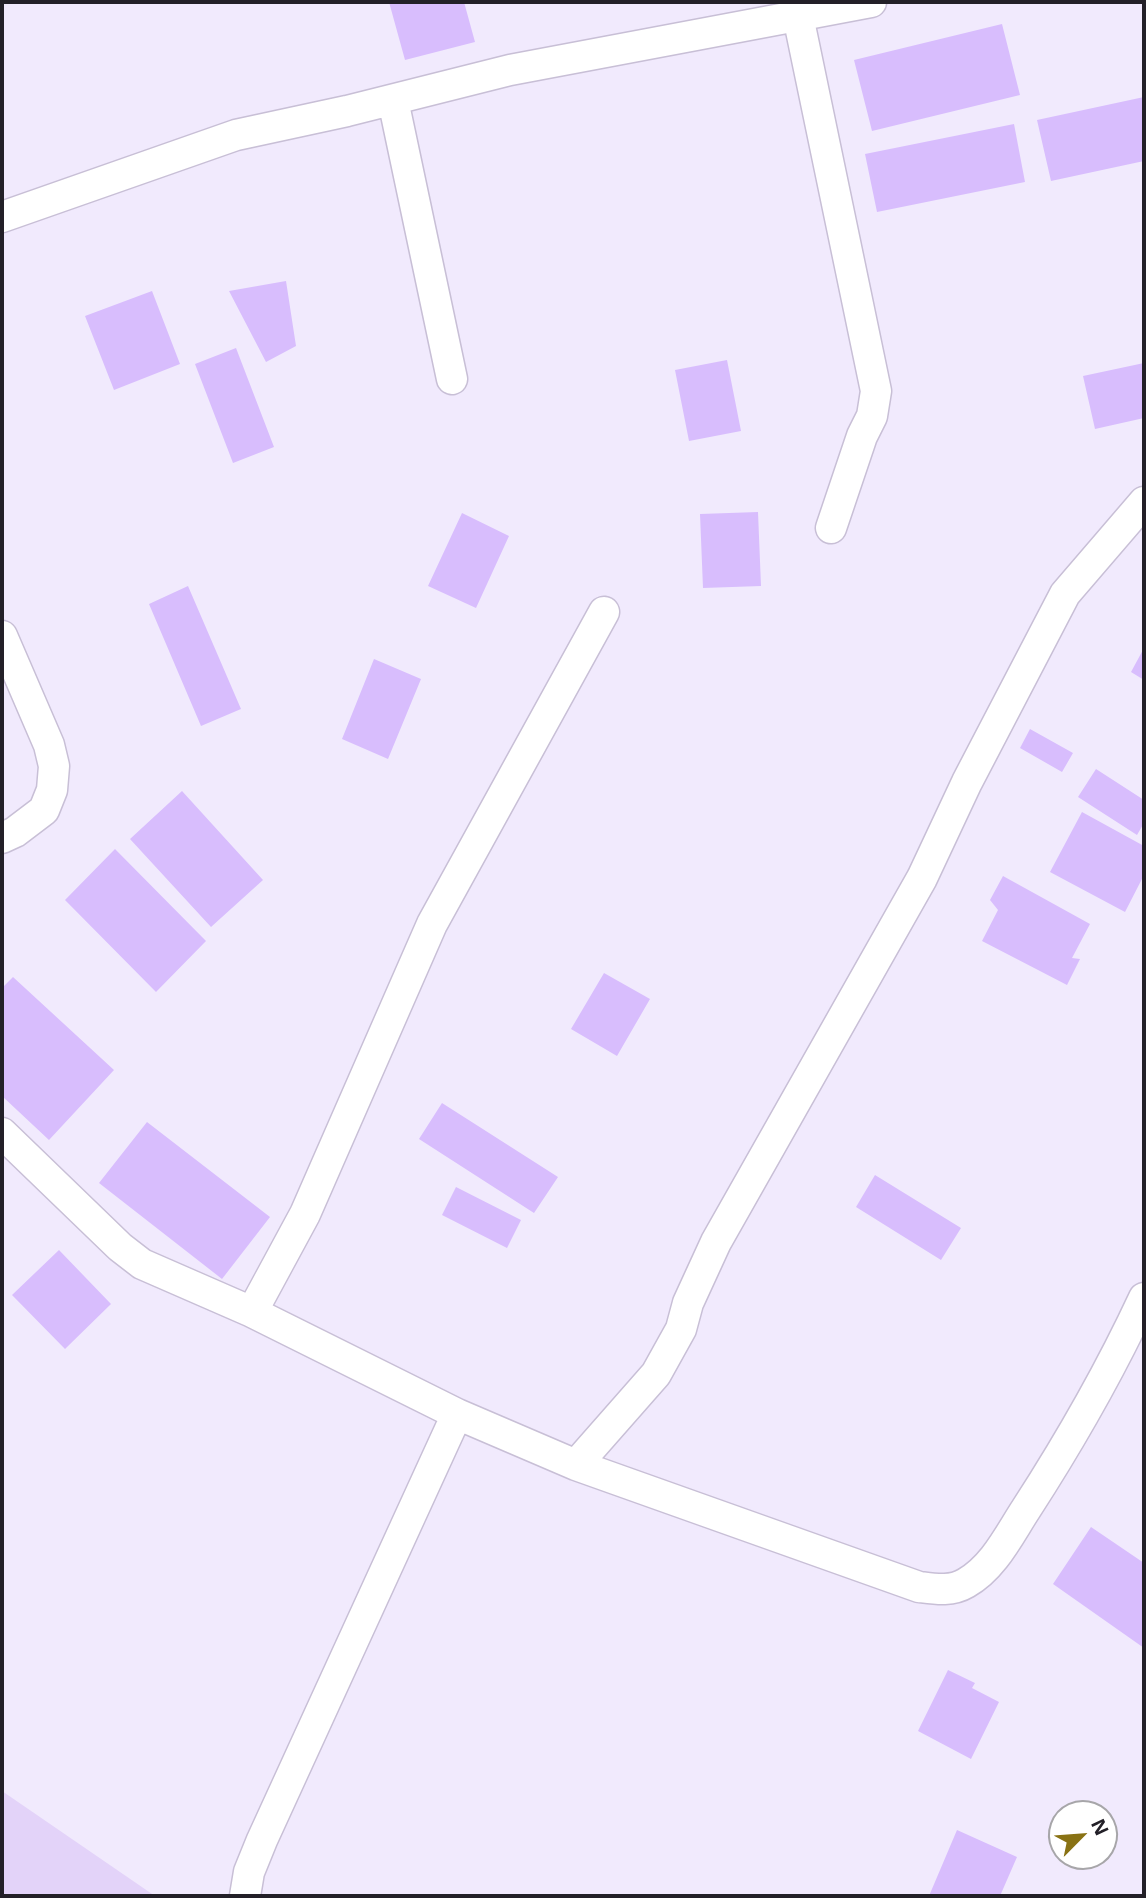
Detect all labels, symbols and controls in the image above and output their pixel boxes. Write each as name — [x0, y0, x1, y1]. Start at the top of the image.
north arrow — [1048, 1800, 1118, 1870]
text: N — [1085, 1814, 1115, 1839]

